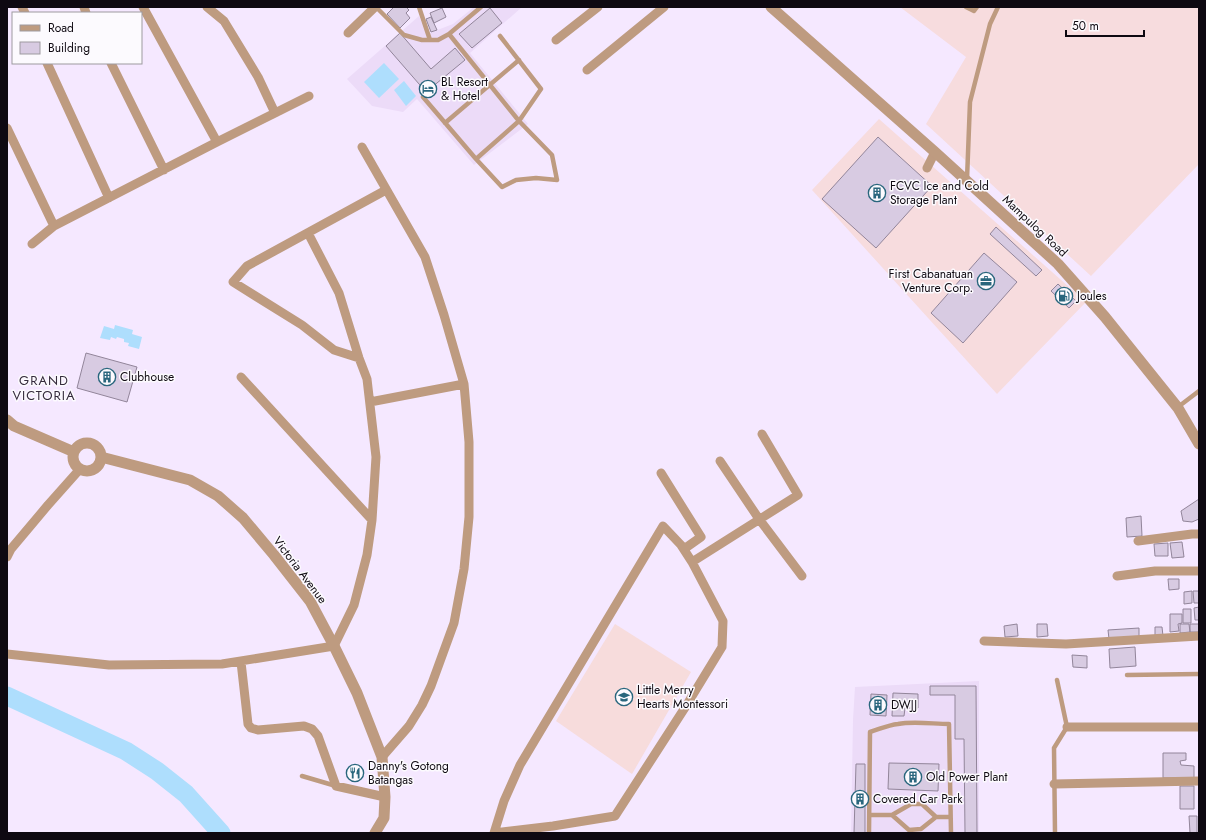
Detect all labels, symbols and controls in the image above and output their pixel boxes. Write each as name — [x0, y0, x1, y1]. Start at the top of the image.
legend — [12, 12, 142, 64]
scale bar — [1066, 12, 1144, 38]
text: 50 m — [1072, 17, 1099, 35]
text: Road — [48, 19, 74, 37]
text: Building — [48, 39, 90, 57]
place label: BL Resort & Hotel — [441, 73, 488, 105]
hotel icon: BL Resort & Hotel — [418, 79, 438, 99]
place label: FCVC Ice and Cold Storage Plant — [890, 177, 989, 209]
building icon: FCVC Ice and Cold Storage Plant — [867, 183, 887, 203]
street label: Mampulog Road — [998, 191, 1072, 261]
place label: First Cabanatuan Venture Corp. — [889, 265, 973, 297]
office icon: First Cabanatuan Venture Corp. — [976, 271, 996, 291]
fuel station icon: Joules — [1054, 286, 1074, 306]
place label: Joules — [1075, 287, 1107, 305]
building icon: Clubhouse — [97, 367, 117, 387]
place label: Clubhouse — [120, 368, 174, 386]
district label: GRAND VICTORIA — [13, 371, 76, 405]
street label: Victoria Avenue — [269, 533, 331, 607]
place label: Little Merry Hearts Montessori — [637, 681, 728, 713]
school or university icon: Little Merry Hearts Montessori — [614, 687, 634, 707]
building icon: DWJJ — [868, 695, 888, 715]
place label: DWJJ — [891, 696, 917, 714]
place label: Danny's Gotong Batangas — [368, 757, 449, 789]
restaurant icon: Danny's Gotong Batangas — [345, 763, 365, 783]
building icon: Old Power Plant — [903, 767, 923, 787]
place label: Old Power Plant — [926, 768, 1008, 786]
building icon: Covered Car Park — [850, 789, 870, 809]
place label: Covered Car Park — [873, 790, 963, 808]

